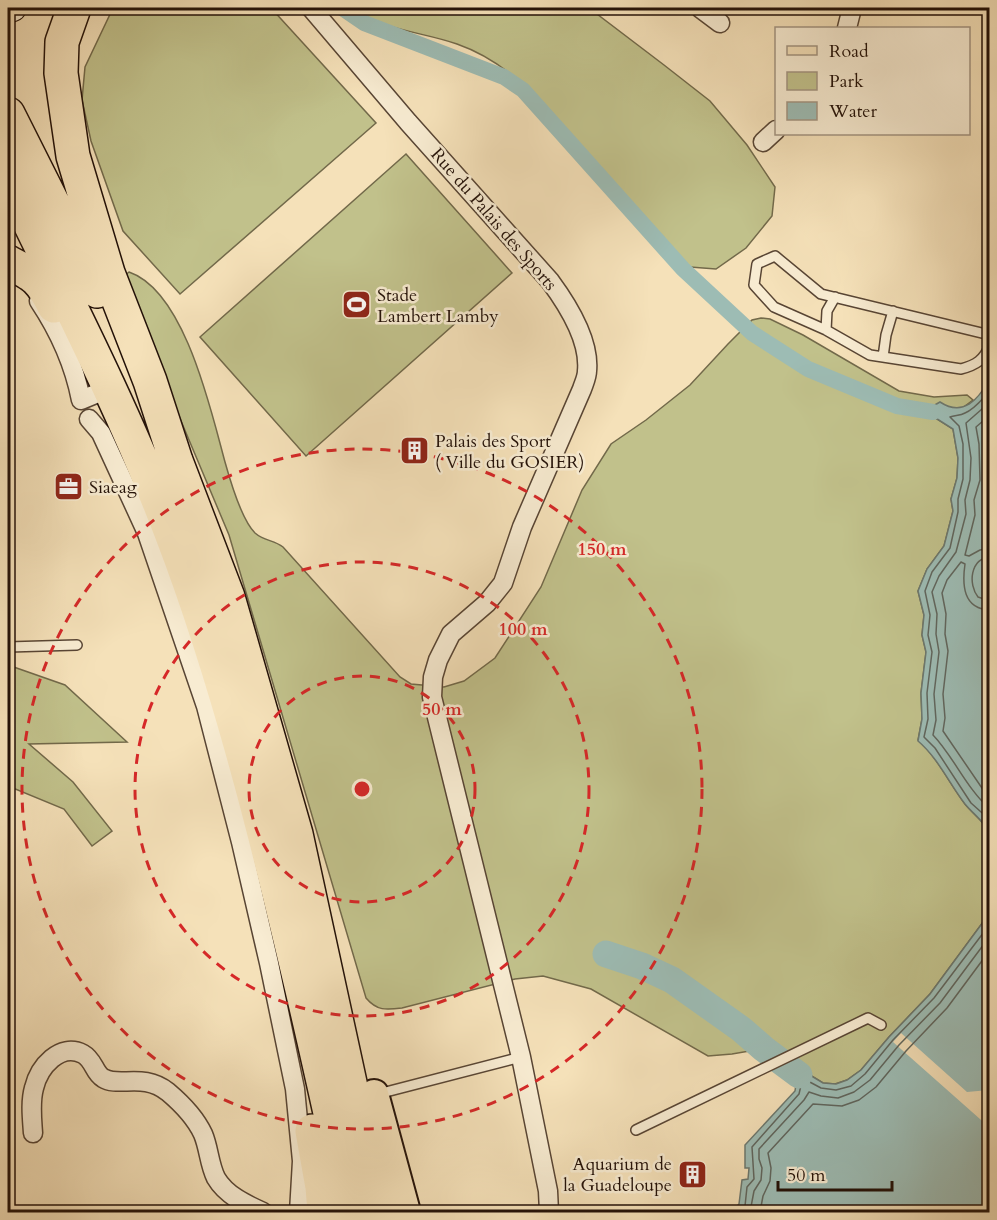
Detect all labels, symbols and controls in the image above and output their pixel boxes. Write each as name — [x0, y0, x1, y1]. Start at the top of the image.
legend — [775, 27, 970, 135]
text: Road — [829, 39, 869, 64]
text: Park — [829, 69, 864, 94]
text: Water — [828, 99, 878, 124]
street label: Rue du Palais des Sports — [425, 143, 563, 296]
place label: Stade Lambert Lamby — [377, 283, 499, 329]
sports icon: Stade Lambert Lamby — [340, 289, 372, 321]
place label: Palais des Sport ( Ville du GOSIER) — [435, 429, 585, 475]
building icon: Palais des Sport ( Ville du GOSIER) — [398, 435, 430, 467]
office icon: Siaeag — [52, 471, 84, 503]
place label: Siaeag — [89, 475, 138, 500]
text: 150 m — [577, 537, 627, 562]
text: 100 m — [498, 617, 548, 642]
text: 50 m — [422, 697, 462, 722]
centre of rings — [352, 779, 372, 799]
place label: Aquarium de la Guadeloupe — [563, 1152, 672, 1198]
scale bar — [778, 1154, 892, 1192]
building icon: Aquarium de la Guadeloupe — [677, 1158, 709, 1190]
text: 50 m — [787, 1163, 826, 1188]

